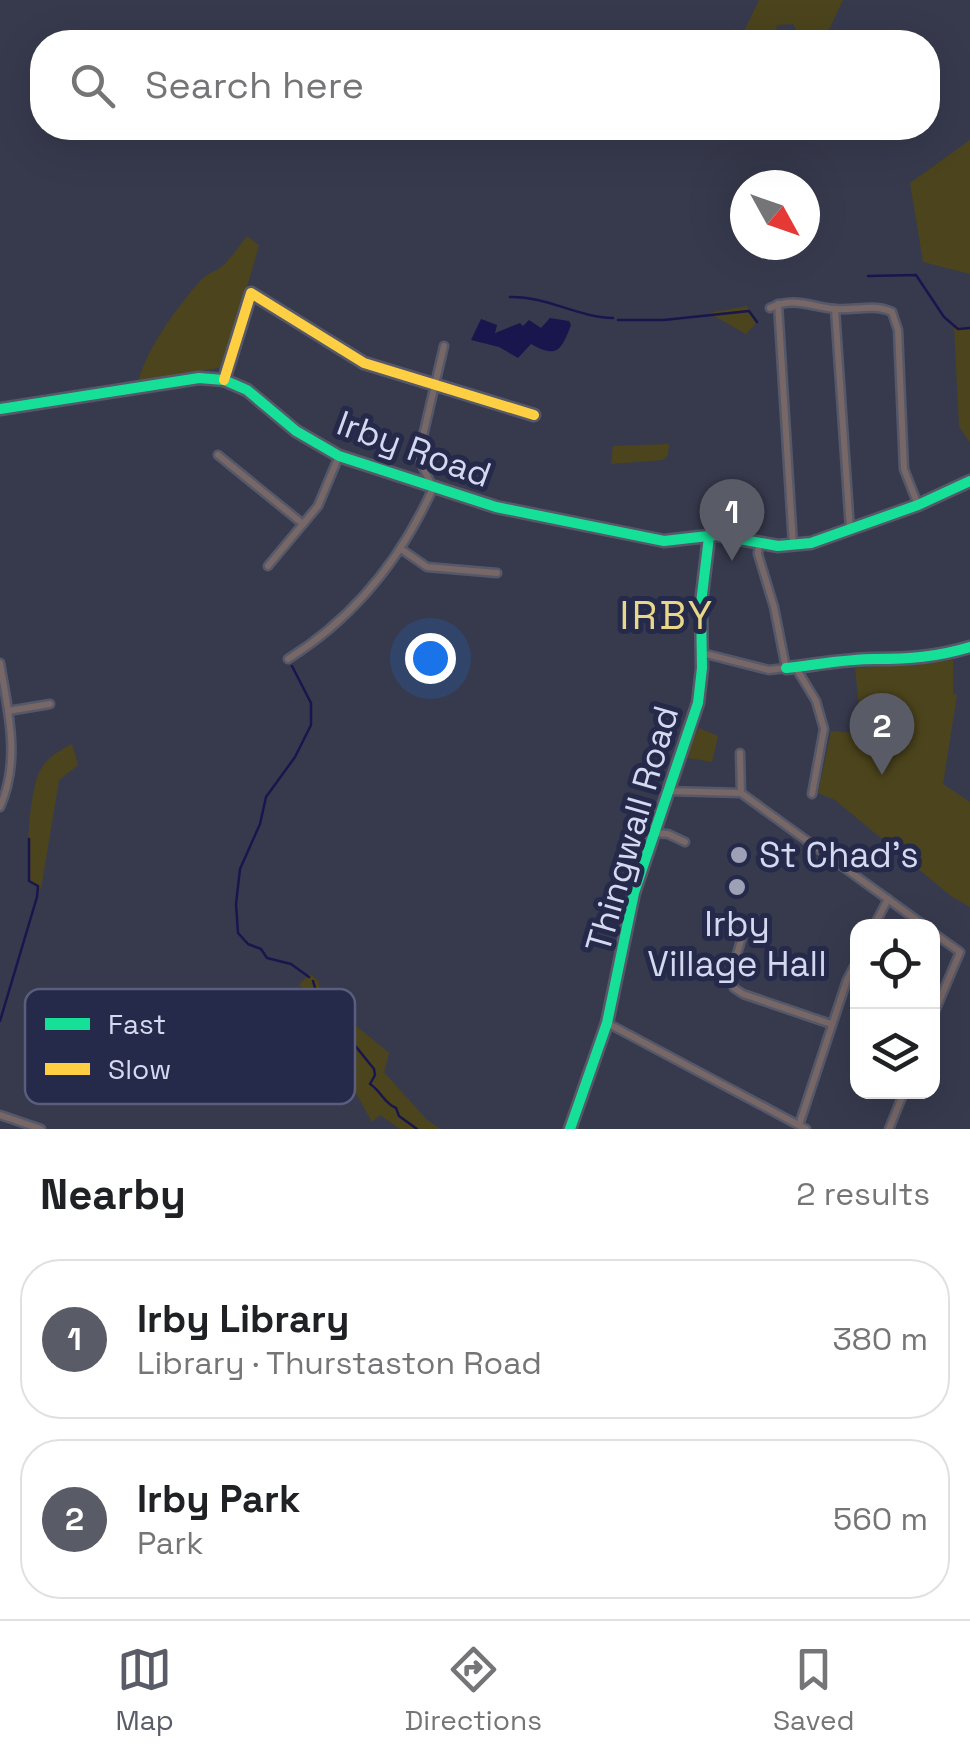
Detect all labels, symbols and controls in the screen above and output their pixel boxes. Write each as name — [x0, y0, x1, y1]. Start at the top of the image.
search box — [30, 30, 940, 140]
icon: search — [65, 58, 120, 113]
text: Search here — [145, 61, 364, 109]
north arrow — [730, 170, 820, 260]
street label: Irby Road — [331, 401, 497, 497]
pin: 1 — [700, 478, 764, 561]
district label: IRBY — [619, 590, 715, 641]
your location — [405, 633, 456, 684]
pin: 2 — [850, 692, 914, 775]
street label: Thingwall Road — [576, 701, 688, 957]
place label: St Chad's — [759, 833, 919, 877]
marker: St Chad's — [728, 844, 750, 866]
marker: Irby Village Hall — [726, 876, 748, 898]
place label: Irby Village Hall — [647, 902, 827, 986]
map controls — [850, 919, 940, 1099]
button: locate — [850, 919, 940, 1009]
legend — [25, 989, 355, 1104]
text: Fast — [108, 1006, 166, 1042]
button: layers — [850, 1009, 940, 1099]
text: Slow — [108, 1051, 171, 1087]
text: Nearby — [40, 1168, 186, 1221]
text: 2 results — [796, 1174, 930, 1214]
text: Irby Library — [137, 1295, 349, 1343]
text: 1 — [67, 1319, 82, 1359]
text: 380 m — [832, 1319, 928, 1359]
text: Library · Thurstaston Road — [137, 1343, 542, 1383]
text: Irby Park — [137, 1475, 300, 1523]
text: 2 — [65, 1499, 84, 1539]
text: 560 m — [833, 1499, 928, 1539]
text: Park — [137, 1523, 204, 1563]
tab: Map — [115, 1642, 174, 1738]
tab: Directions — [405, 1642, 542, 1738]
tab: Saved — [773, 1642, 855, 1738]

